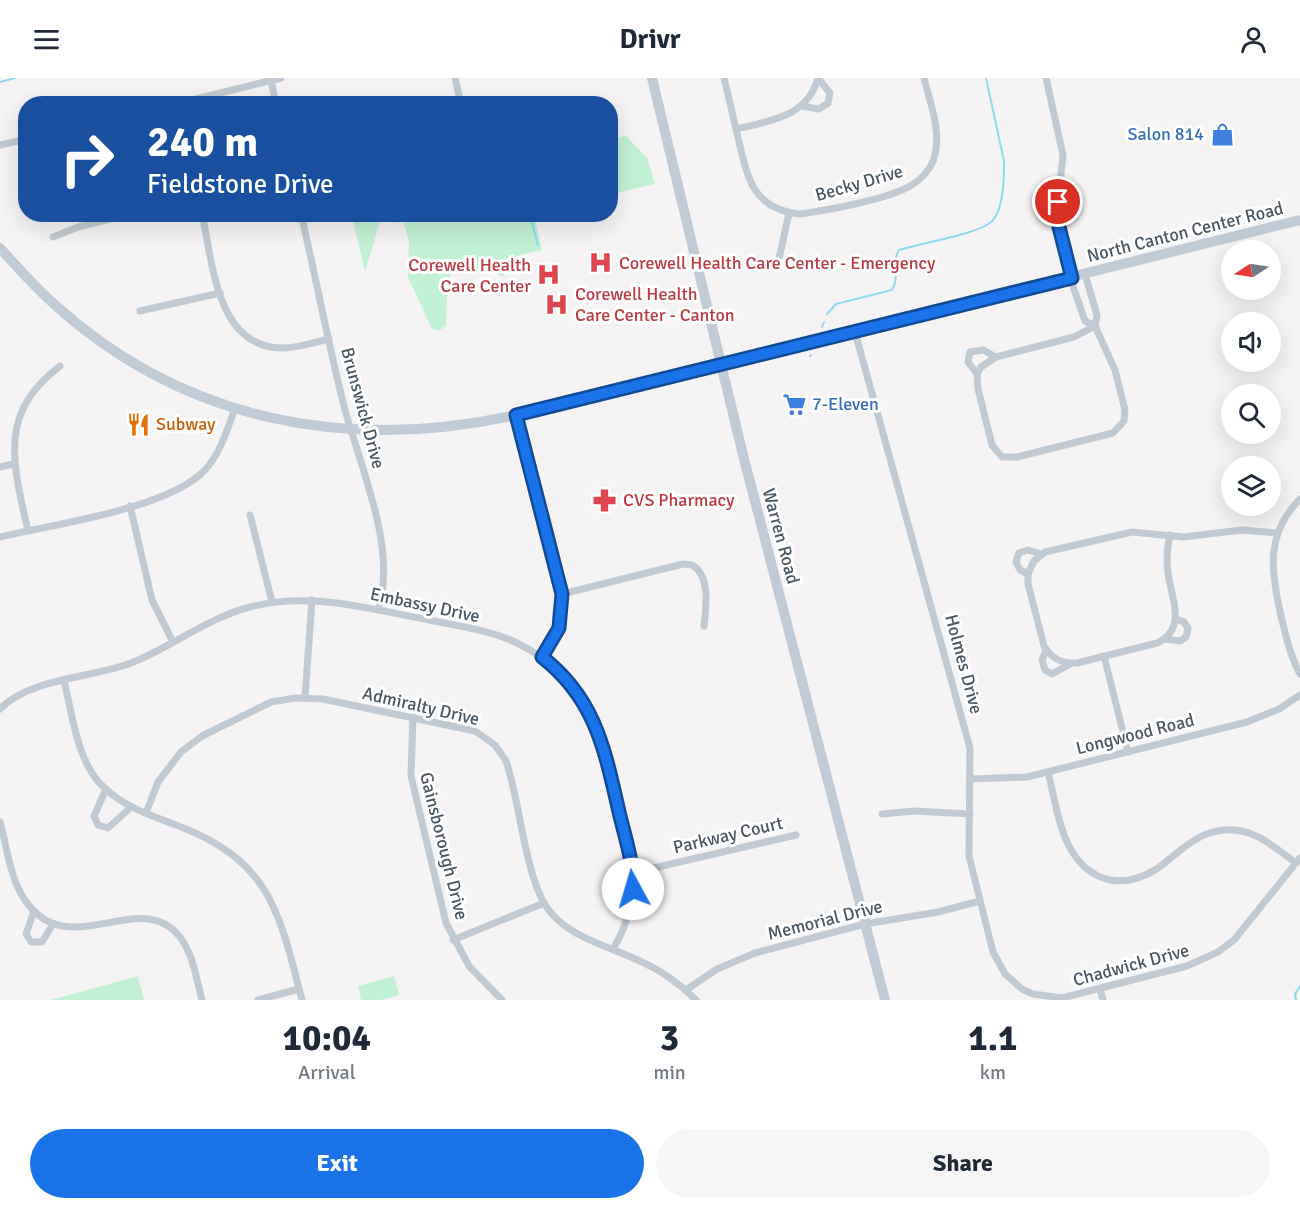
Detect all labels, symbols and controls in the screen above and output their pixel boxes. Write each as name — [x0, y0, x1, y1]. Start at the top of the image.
icon: menu — [30, 23, 63, 56]
text: Drivr — [620, 23, 680, 56]
icon: person — [1237, 23, 1270, 56]
text: 240 m — [147, 117, 258, 168]
icon: right — [48, 120, 126, 198]
shop icon: Salon 814 — [1209, 121, 1235, 147]
place label: Salon 814 — [1127, 123, 1204, 145]
street label: Becky Drive — [813, 160, 905, 206]
text: Fieldstone Drive — [147, 168, 334, 201]
pin — [1032, 176, 1083, 227]
icon: arrive — [1041, 185, 1074, 218]
street label: North Canton Center Road — [1085, 197, 1285, 267]
north arrow — [1221, 240, 1281, 300]
map controls — [1221, 240, 1281, 516]
hospital icon: Corewell Health Care Center - Emergency — [588, 250, 614, 276]
place label: Corewell Health Care Center - Emergency — [619, 252, 936, 274]
place label: Corewell Health Care Center — [408, 254, 531, 297]
hospital icon: Corewell Health Care Center — [536, 262, 562, 288]
place label: Corewell Health Care Center - Canton — [575, 283, 735, 326]
hospital icon: Corewell Health Care Center - Canton — [544, 291, 570, 317]
button: sound — [1221, 312, 1281, 372]
street label: Brunswick Drive — [336, 345, 390, 471]
button: search — [1221, 384, 1281, 444]
supermarket icon: 7-Eleven — [781, 391, 807, 417]
place label: 7-Eleven — [812, 393, 879, 415]
restaurant icon: Subway — [125, 411, 151, 437]
place label: Subway — [156, 413, 216, 435]
button: layers — [1221, 456, 1281, 516]
street label: Warren Road — [758, 486, 804, 586]
pharmacy icon: CVS Pharmacy — [592, 487, 618, 513]
place label: CVS Pharmacy — [623, 489, 735, 511]
street label: Embassy Drive — [368, 583, 482, 627]
street label: Holmes Drive — [940, 612, 988, 716]
street label: Admiralty Drive — [360, 682, 482, 730]
street label: Longwood Road — [1074, 709, 1196, 759]
street label: Gainsborough Drive — [415, 770, 473, 922]
street label: Parkway Court — [671, 812, 785, 858]
position arrow — [601, 857, 665, 921]
street label: Memorial Drive — [765, 895, 885, 945]
street label: Chadwick Drive — [1071, 939, 1191, 991]
text: 10:04 — [283, 1016, 371, 1061]
text: 3 — [660, 1016, 679, 1061]
text: 1.1 — [968, 1016, 1017, 1061]
text: Arrival — [298, 1060, 356, 1085]
text: min — [653, 1060, 686, 1085]
text: km — [980, 1060, 1006, 1085]
button: Exit — [30, 1129, 644, 1198]
button: Share — [656, 1129, 1270, 1198]

